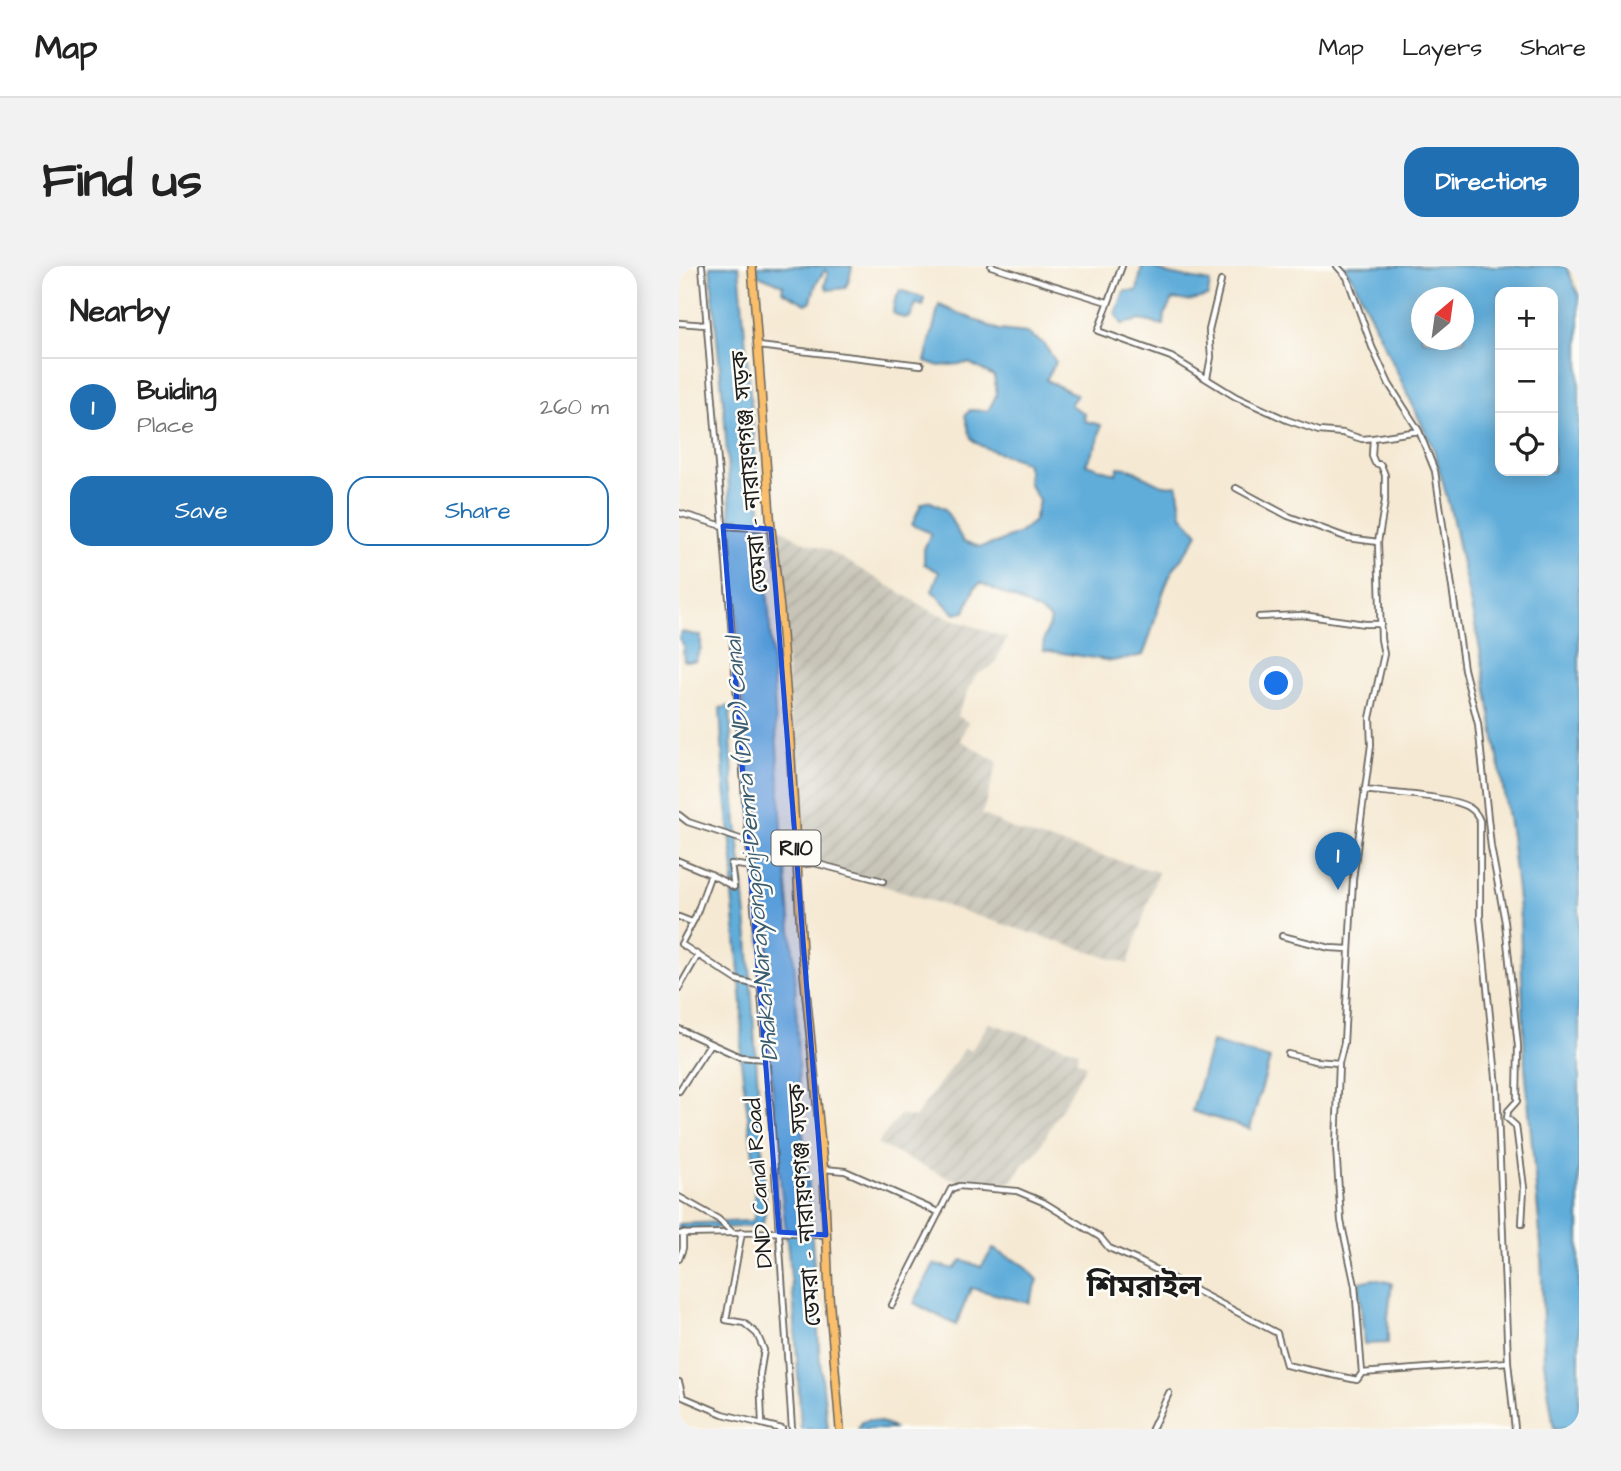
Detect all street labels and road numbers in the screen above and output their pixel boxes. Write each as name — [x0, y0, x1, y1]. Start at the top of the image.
street label: ডেমরা - নারায়ণগঞ্জ সড়ক — [723, 349, 777, 595]
road number: R110 — [771, 830, 821, 866]
street label: ডেমরা - নারায়ণগঞ্জ সড়ক — [781, 1082, 829, 1327]
street label: DND Canal Road — [737, 1097, 781, 1269]

